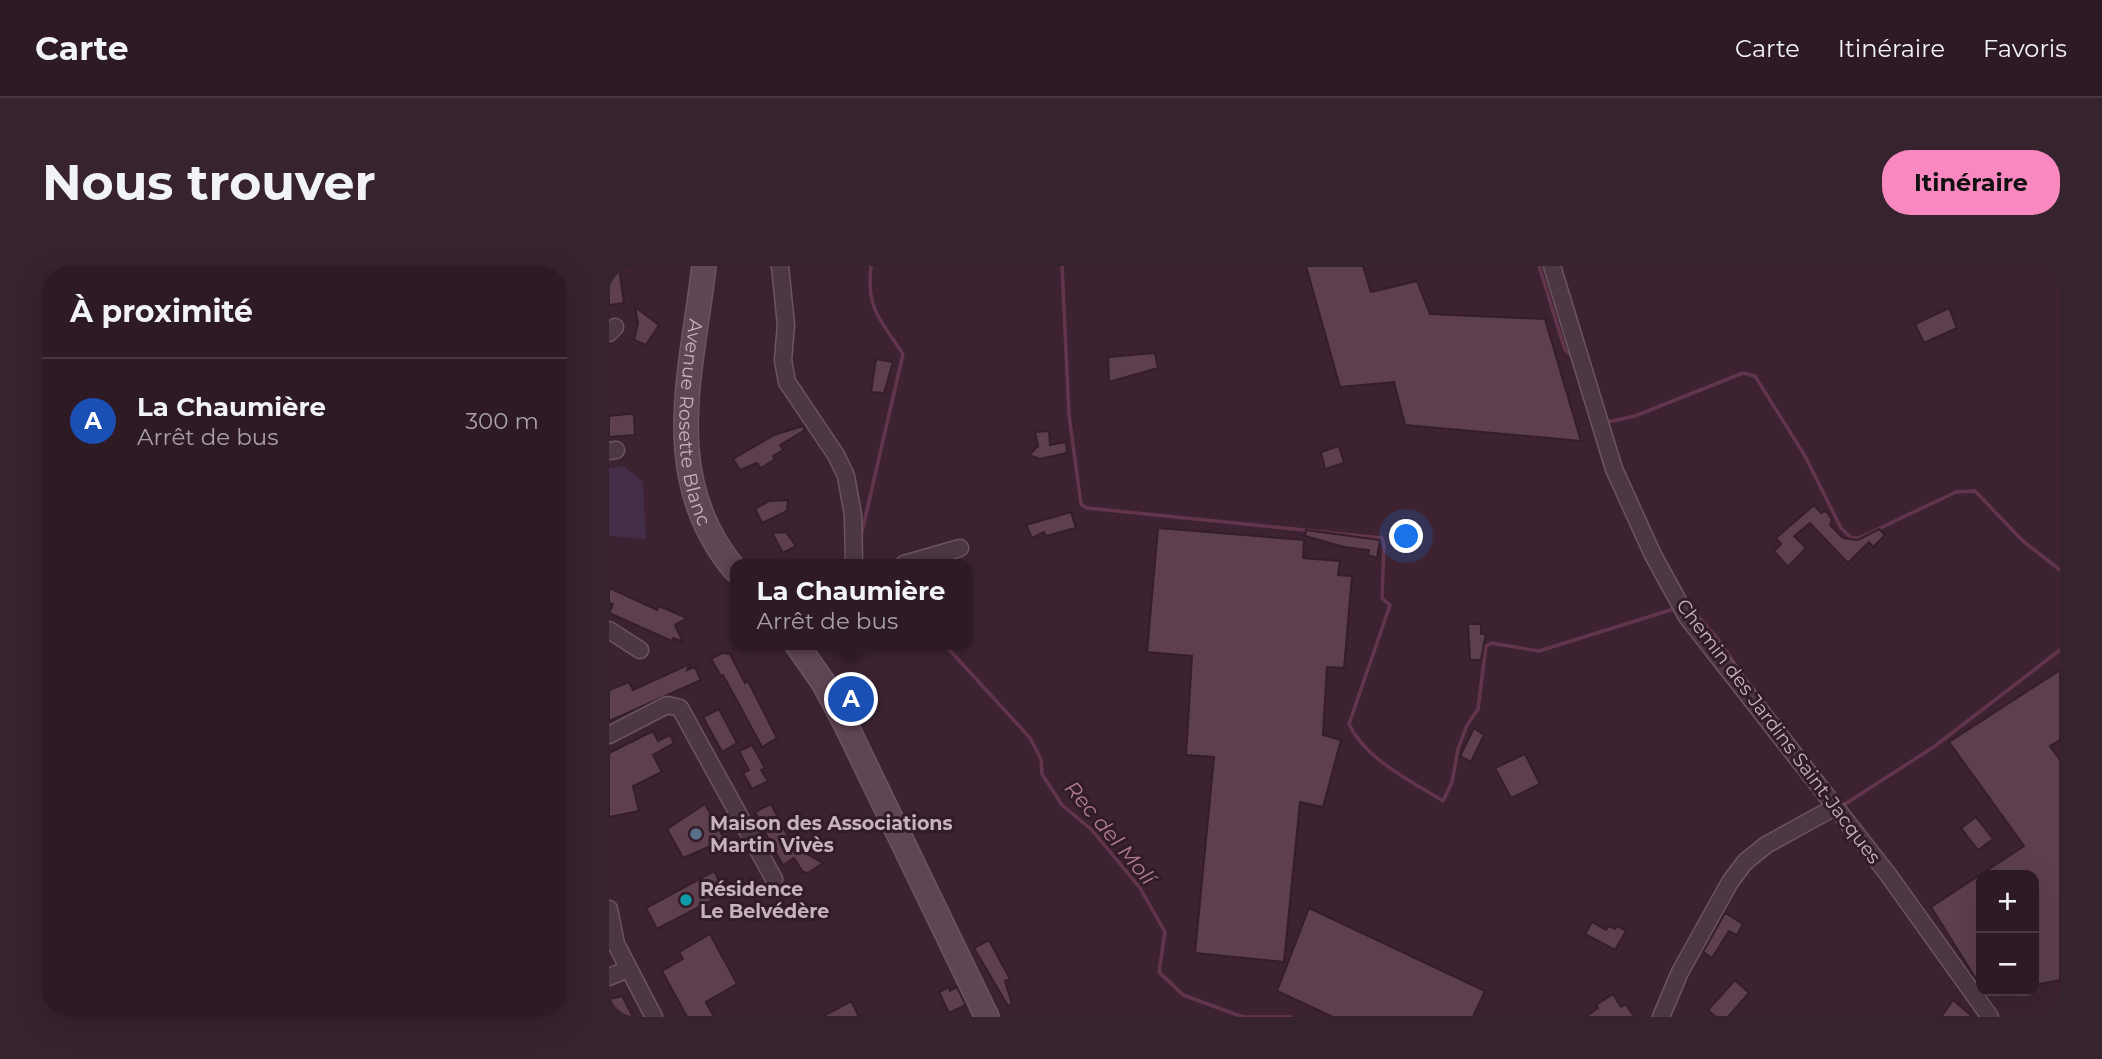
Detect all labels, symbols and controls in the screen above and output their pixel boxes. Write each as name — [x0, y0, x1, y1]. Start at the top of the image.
text: Carte — [35, 28, 128, 68]
text: Carte — [1735, 34, 1800, 63]
text: Itinéraire — [1838, 34, 1945, 63]
text: Favoris — [1983, 34, 2067, 63]
button: Itinéraire — [1882, 150, 2060, 215]
text: Nous trouver — [42, 153, 376, 212]
text: À proximité — [70, 293, 253, 330]
street label: Avenue Rosette Blanc — [674, 317, 716, 529]
text: La Chaumière — [137, 391, 326, 423]
text: A — [84, 407, 102, 435]
text: 300 m — [465, 407, 539, 435]
text: Arrêt de bus — [137, 423, 279, 451]
your location — [1389, 519, 1423, 553]
popup — [730, 559, 972, 650]
text: La Chaumière — [757, 575, 945, 607]
street label: Chemin des Jardins Saint-Jacques — [1671, 594, 1886, 868]
text: Arrêt de bus — [757, 607, 898, 635]
pin: A — [828, 673, 874, 725]
water label: Rec del Molí — [1060, 776, 1163, 892]
place label: Maison des Associations Martin Vivès — [710, 812, 953, 857]
marker: Maison des Associations Martin Vivès — [688, 826, 704, 842]
map controls — [1976, 870, 2039, 996]
button: + — [1976, 870, 2039, 933]
place label: Résidence Le Belvédère — [700, 878, 829, 923]
marker: Résidence Le Belvédère — [678, 892, 694, 908]
button: − — [1976, 933, 2039, 996]

